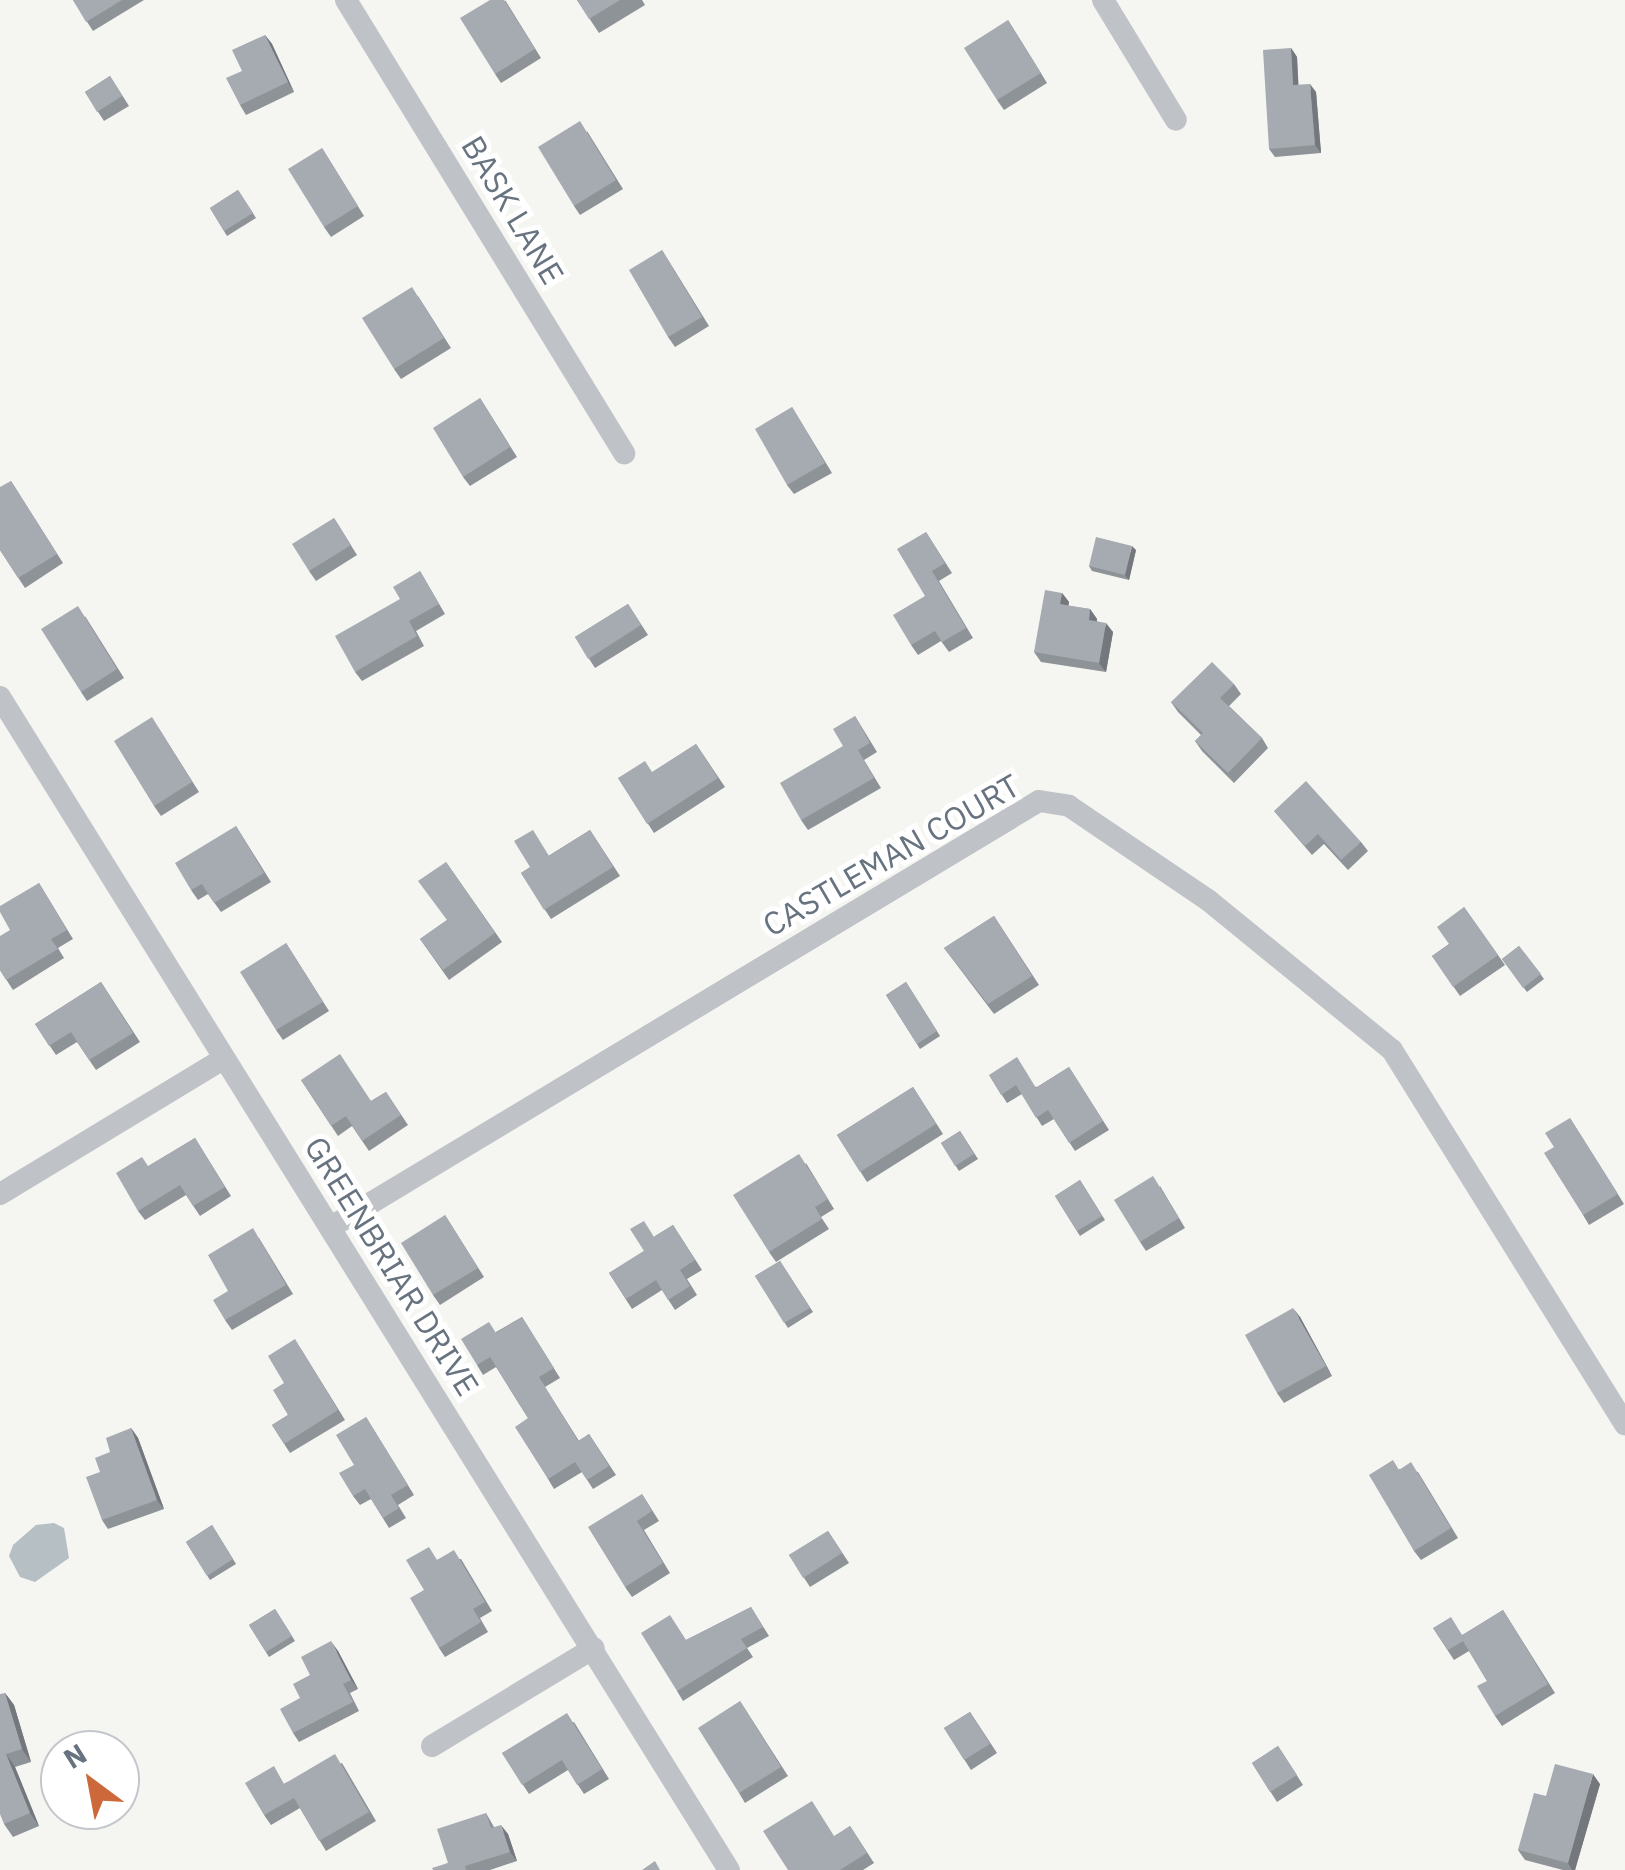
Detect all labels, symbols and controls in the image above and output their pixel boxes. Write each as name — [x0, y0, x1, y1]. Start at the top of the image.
street label: BASK LANE — [454, 129, 572, 291]
street label: CASTLEMAN COURT — [756, 766, 1026, 944]
street label: GREENBRIAR DRIVE — [297, 1129, 487, 1403]
north arrow — [40, 1730, 140, 1830]
text: N — [56, 1735, 93, 1777]

